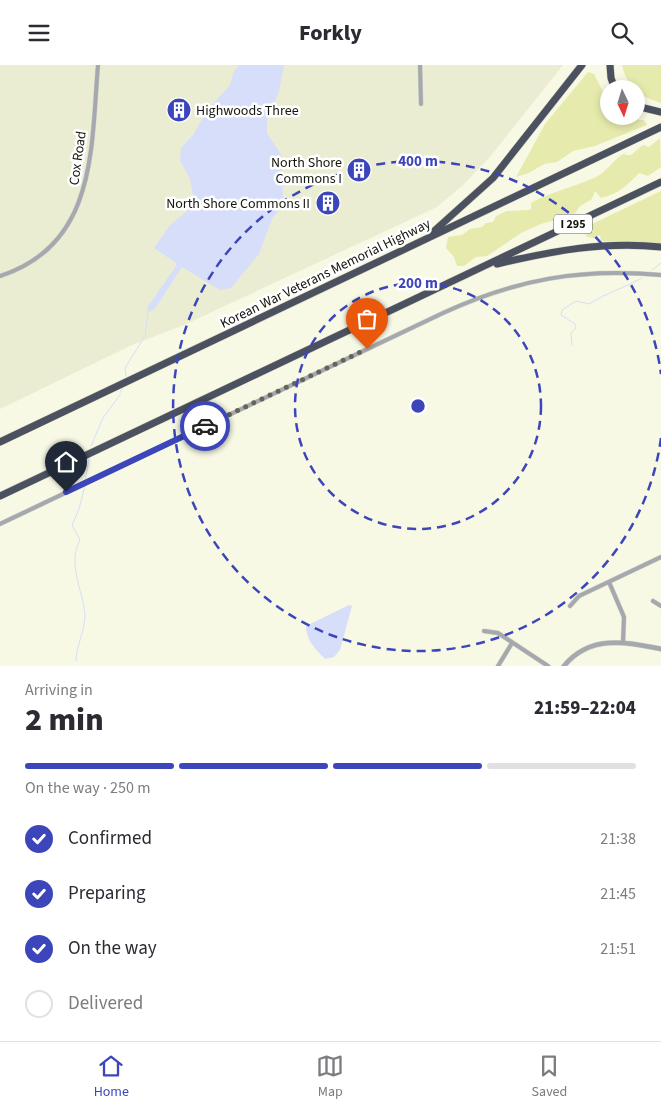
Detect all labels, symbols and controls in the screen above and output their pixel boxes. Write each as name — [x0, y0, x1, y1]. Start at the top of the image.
text: Forkly — [299, 17, 362, 49]
icon: menu — [25, 19, 53, 47]
icon: search — [608, 19, 636, 47]
north arrow — [600, 80, 645, 125]
map controls — [600, 80, 645, 125]
building icon: Highwoods Three — [166, 97, 192, 123]
place label: Highwoods Three — [196, 101, 299, 121]
street label: Cox Road — [64, 130, 92, 186]
text: 400 m — [398, 151, 438, 172]
place label: North Shore Commons I — [271, 153, 342, 189]
building icon: North Shore Commons I — [346, 157, 372, 183]
building icon: North Shore Commons II — [315, 190, 341, 216]
place label: North Shore Commons II — [166, 194, 310, 214]
street label: Korean War Veterans Memorial Highway — [217, 214, 435, 334]
road number: I 295 — [554, 215, 592, 233]
text: 200 m — [398, 273, 438, 294]
pin — [346, 298, 388, 349]
icon: bag — [353, 305, 381, 333]
centre of rings — [409, 397, 427, 415]
courier — [180, 401, 230, 451]
icon: car — [191, 412, 219, 440]
pin — [45, 441, 87, 492]
icon: home — [52, 448, 80, 476]
text: Arriving in — [25, 679, 93, 701]
text: 21:59–22:04 — [534, 695, 636, 722]
text: 2 min — [25, 697, 104, 743]
text: On the way · 250 m — [25, 777, 150, 799]
icon: check — [25, 825, 53, 853]
text: Confirmed — [68, 825, 152, 852]
text: 21:38 — [600, 828, 636, 850]
icon: check — [25, 880, 53, 908]
text: Preparing — [68, 880, 146, 907]
text: 21:45 — [600, 883, 636, 905]
icon: check — [25, 935, 53, 963]
text: On the way — [68, 935, 157, 962]
text: 21:51 — [600, 938, 636, 960]
text: Delivered — [68, 990, 143, 1017]
tab: Home — [94, 1052, 129, 1102]
tab: Map — [316, 1052, 344, 1102]
tab: Saved — [532, 1052, 567, 1102]

